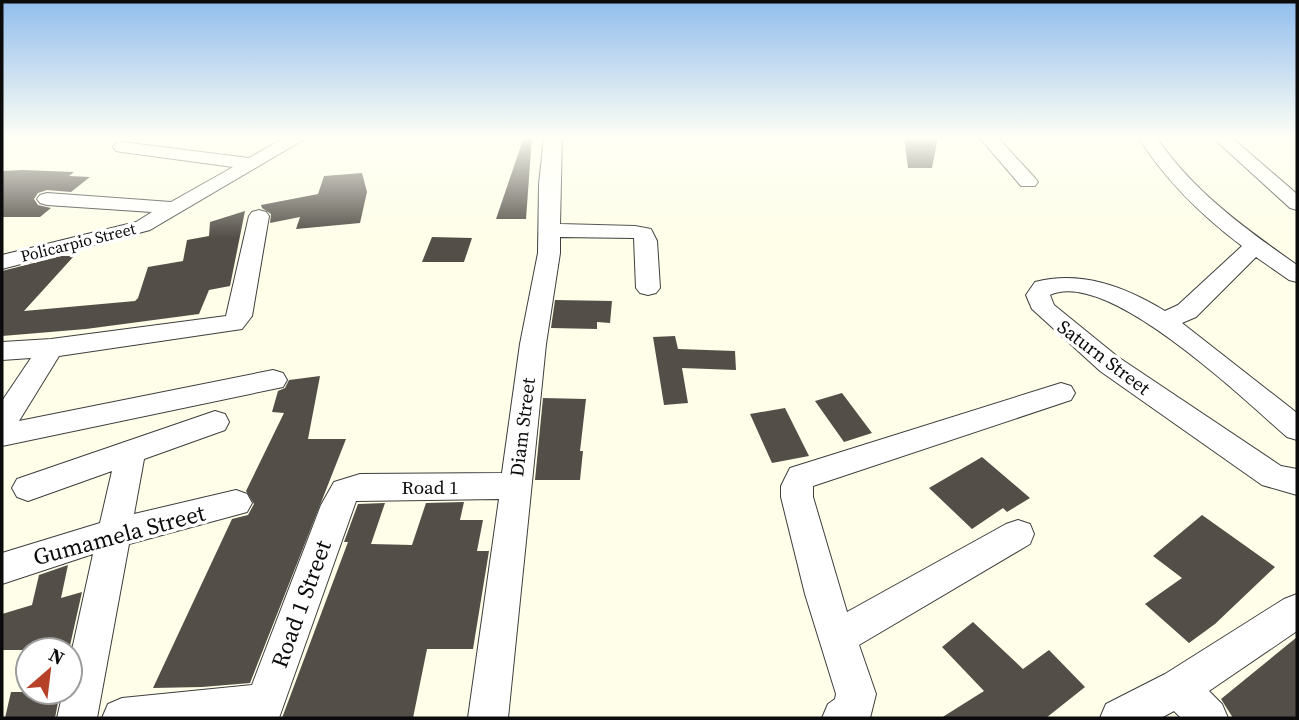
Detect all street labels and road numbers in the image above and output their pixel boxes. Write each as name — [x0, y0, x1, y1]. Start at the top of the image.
street label: Policarpio Street — [18, 217, 139, 267]
street label: Saturn Street — [1052, 314, 1156, 401]
street label: Diam Street — [503, 375, 541, 478]
street label: Road 1 — [402, 474, 458, 500]
street label: Gumamela Street — [29, 497, 209, 573]
street label: Road 1 Street — [263, 535, 339, 672]

